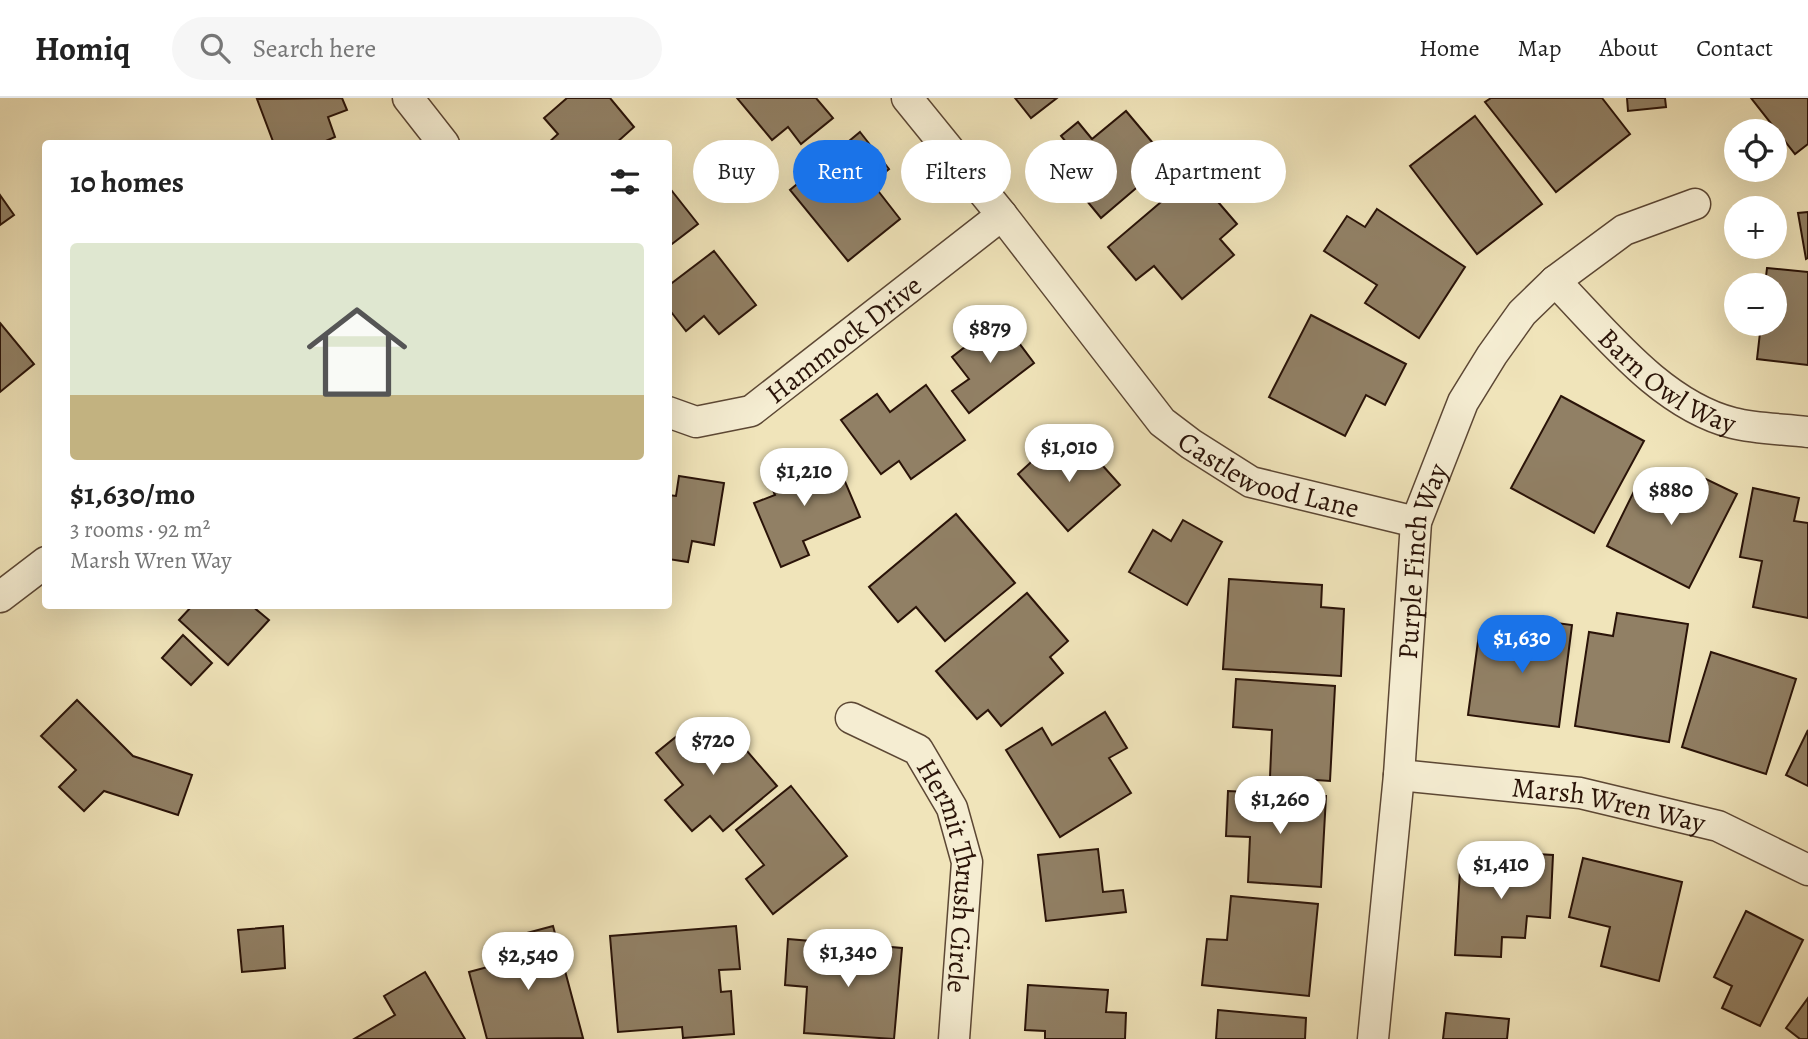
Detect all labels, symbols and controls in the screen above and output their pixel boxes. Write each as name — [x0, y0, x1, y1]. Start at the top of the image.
search box — [172, 17, 662, 80]
text: Homiq — [35, 26, 130, 71]
icon: search — [196, 29, 234, 67]
text: Search here — [252, 31, 376, 66]
text: Home — [1419, 32, 1480, 64]
text: Map — [1518, 32, 1562, 64]
text: About — [1600, 32, 1658, 64]
text: Contact — [1696, 32, 1773, 64]
map controls — [1724, 119, 1787, 336]
button: locate — [1724, 119, 1787, 182]
chip: Buy — [693, 140, 779, 203]
chip: Rent — [793, 140, 887, 203]
chip: Filters — [901, 140, 1011, 203]
chip: New — [1025, 140, 1117, 203]
chip: Apartment — [1131, 140, 1286, 203]
text: 10 homes — [70, 162, 184, 202]
icon: filters — [606, 163, 644, 201]
button: + — [1724, 196, 1787, 259]
street label: Hammock Drive — [758, 267, 930, 413]
button: − — [1724, 273, 1787, 336]
icon: home — [294, 289, 420, 415]
pin: $879 — [949, 306, 1031, 365]
text: $879 — [969, 312, 1011, 343]
street label: Barn Owl Way — [1589, 320, 1740, 443]
street label: Castlewood Lane — [1170, 423, 1363, 528]
pin: $1,010 — [1012, 424, 1126, 484]
text: $1,010 — [1041, 431, 1097, 462]
pin: $1,210 — [747, 448, 861, 508]
text: $1,210 — [776, 455, 832, 486]
street label: Purple Finch Way — [1389, 457, 1457, 661]
pin: $880 — [1630, 468, 1712, 527]
text: $1,630/mo — [70, 474, 195, 514]
text: $880 — [1649, 474, 1693, 505]
text: 3 rooms · 92 m² — [70, 514, 210, 545]
text: Marsh Wren Way — [70, 545, 232, 576]
pin: $1,630 — [1465, 616, 1579, 675]
text: $1,630 — [1493, 622, 1551, 653]
pin: $720 — [672, 718, 754, 777]
text: $720 — [691, 724, 735, 755]
street label: Hermit Thrush Circle — [907, 752, 986, 994]
street label: Marsh Wren Way — [1510, 768, 1710, 842]
pin: $1,260 — [1223, 776, 1337, 836]
text: $1,260 — [1251, 783, 1309, 814]
pin: $1,410 — [1444, 842, 1558, 901]
text: $1,410 — [1473, 848, 1529, 879]
pin: $1,340 — [791, 930, 905, 989]
pin: $2,540 — [471, 932, 585, 992]
text: $1,340 — [819, 936, 877, 967]
text: $2,540 — [498, 939, 558, 970]

